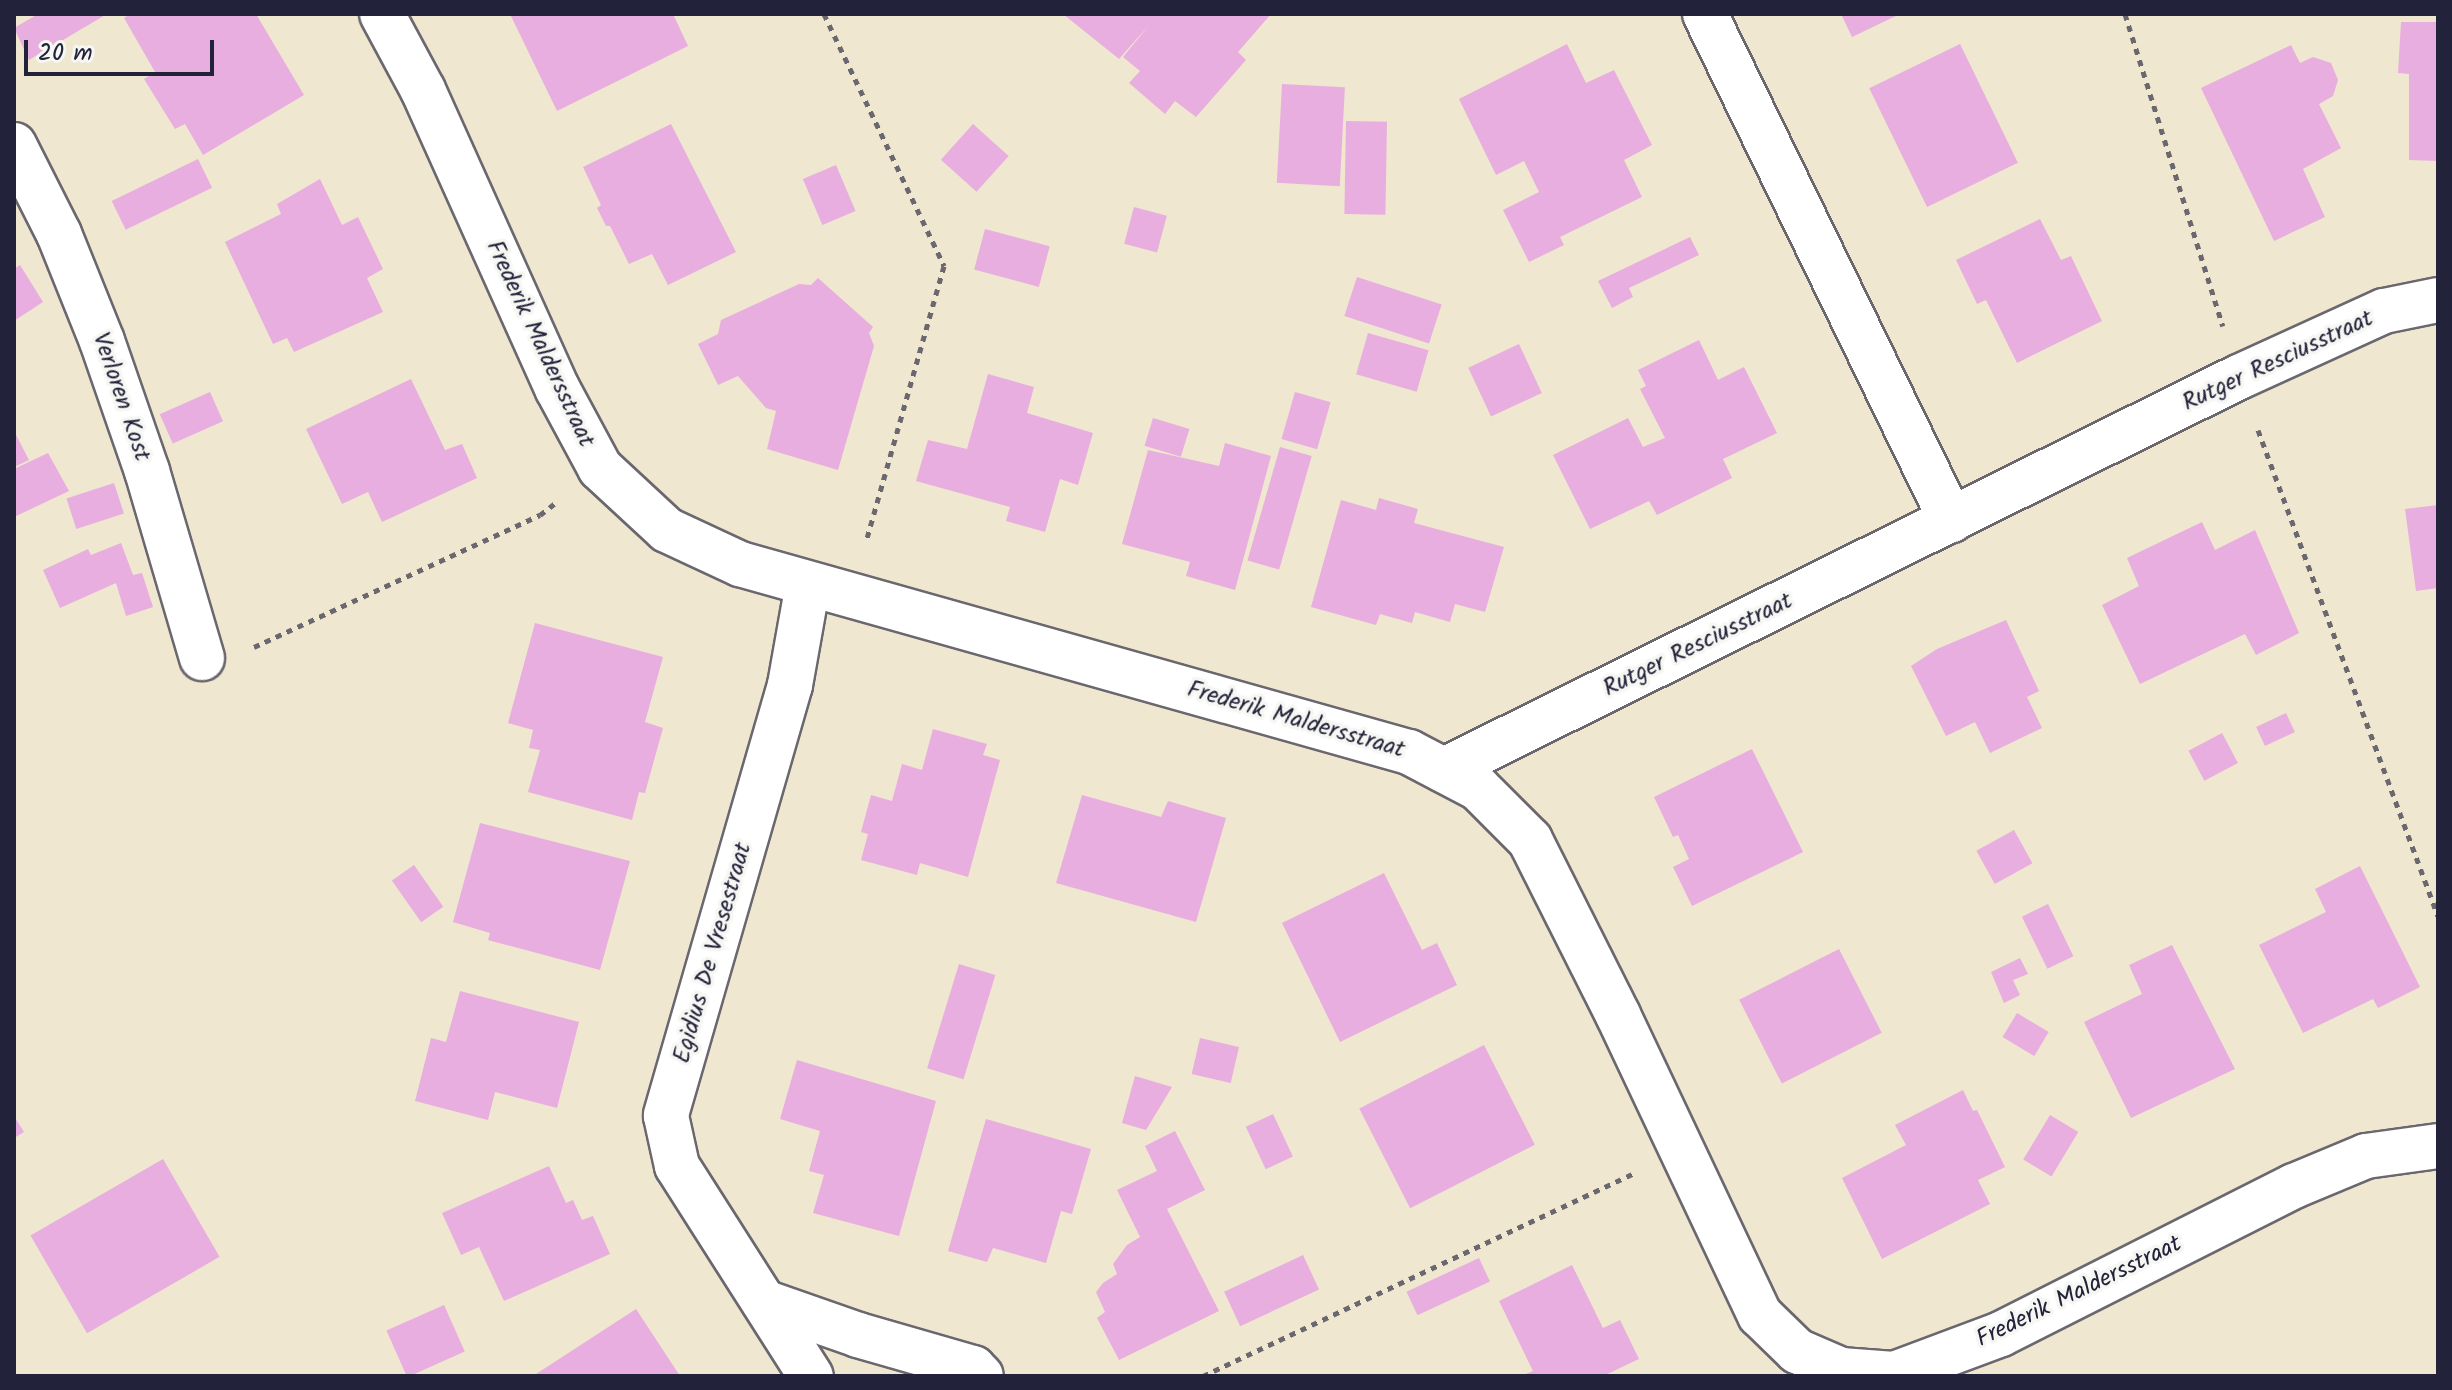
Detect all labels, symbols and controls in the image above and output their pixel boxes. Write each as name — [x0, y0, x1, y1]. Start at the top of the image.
scale bar — [28, 24, 218, 74]
text: 20 m — [38, 34, 93, 73]
street label: Frederik Maldersstraat — [479, 236, 601, 452]
street label: Rutger Resciusstraat — [2178, 304, 2378, 418]
street label: Verloren Kost — [86, 329, 156, 465]
street label: Rutger Resciusstraat — [1599, 587, 1797, 703]
street label: Frederik Maldersstraat — [1184, 675, 1408, 765]
street label: Egidius De Vresestraat — [668, 839, 758, 1067]
street label: Frederik Maldersstraat — [1972, 1230, 2186, 1354]

